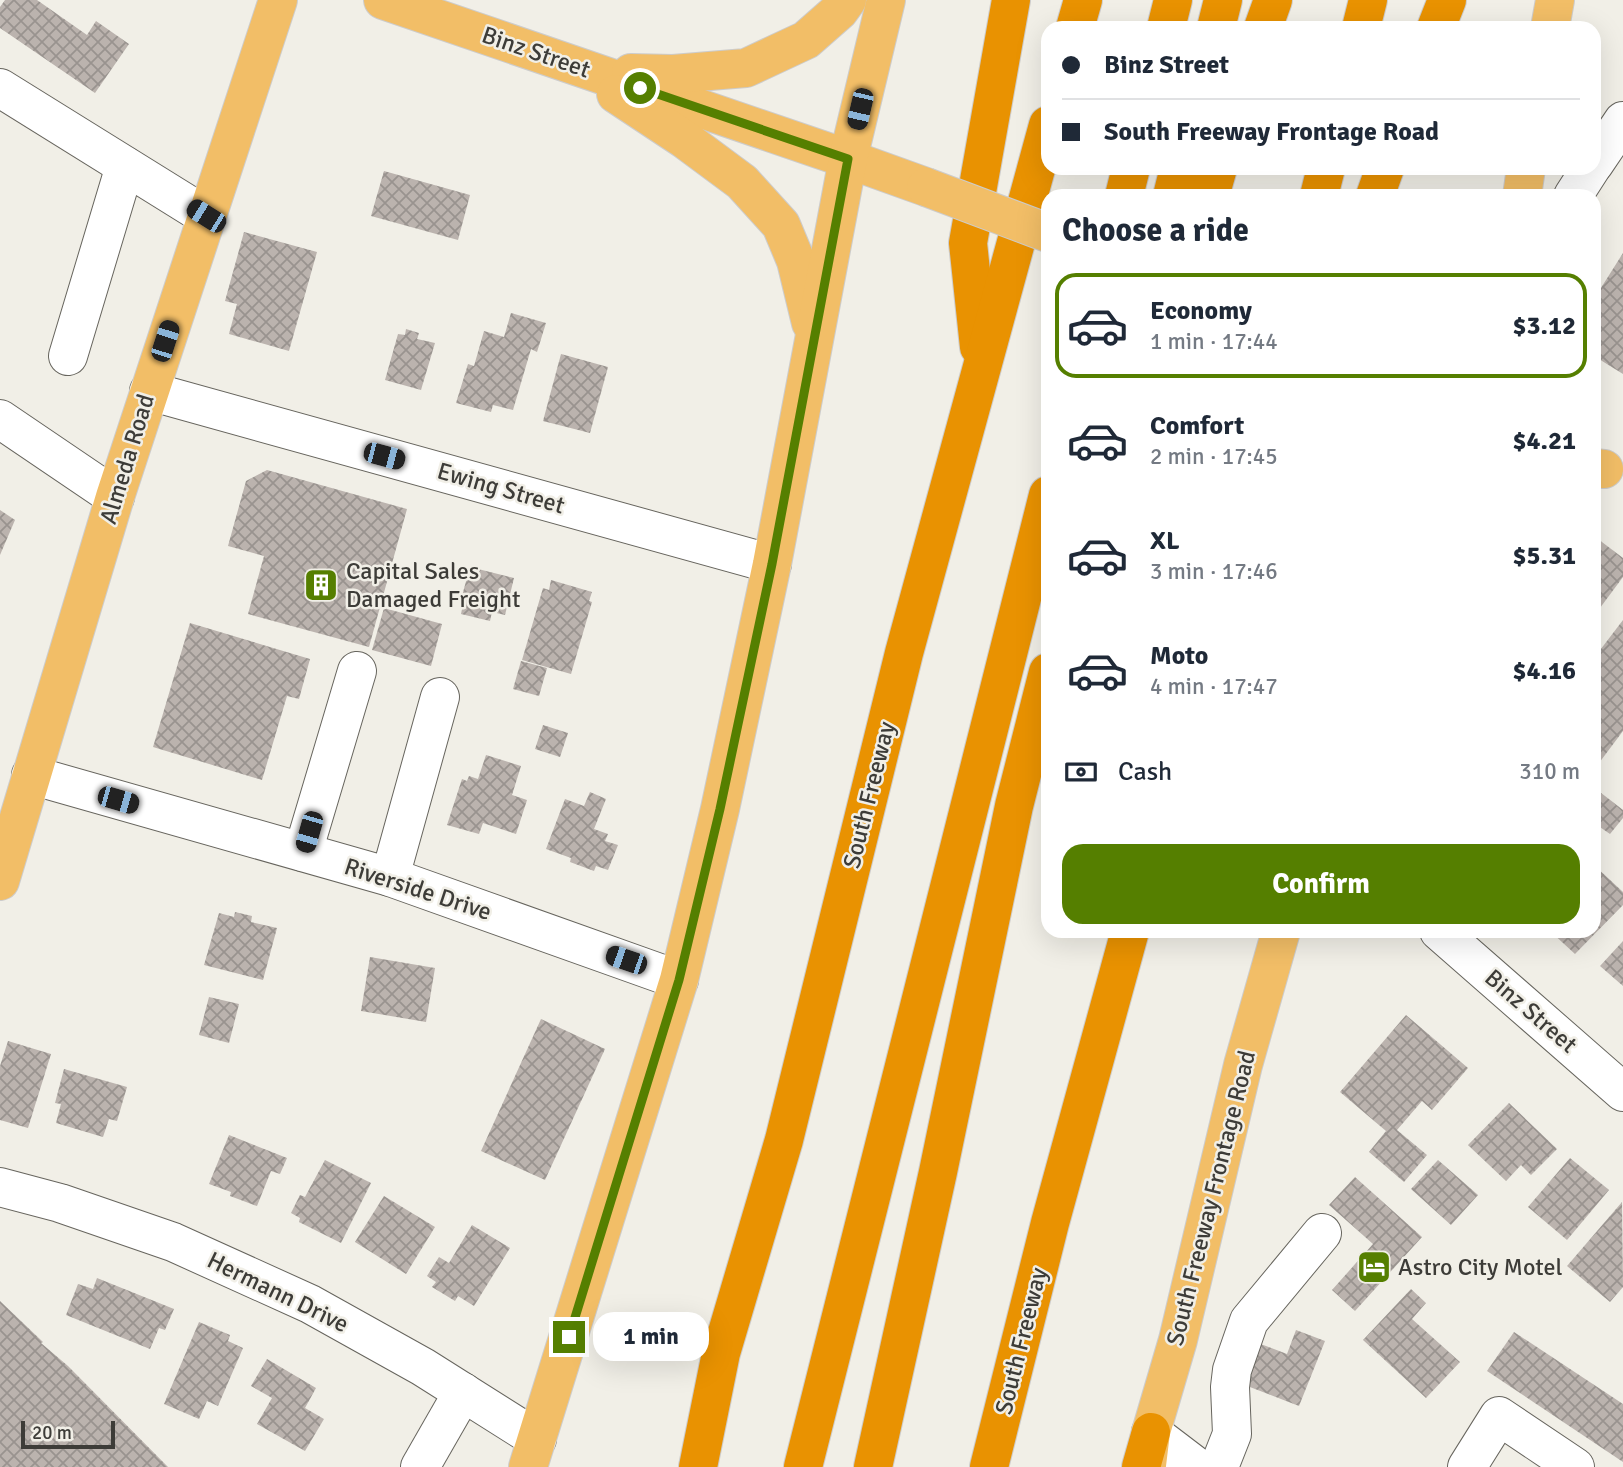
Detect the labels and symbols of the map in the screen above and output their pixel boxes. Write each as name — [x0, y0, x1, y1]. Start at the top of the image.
street label: Binz Street — [478, 19, 594, 85]
route start — [624, 72, 656, 104]
car — [846, 86, 875, 132]
car — [183, 196, 230, 236]
car — [149, 318, 182, 364]
street label: Almeda Road — [93, 390, 161, 528]
car — [361, 440, 408, 472]
street label: Ewing Street — [434, 456, 568, 520]
place label: Capital Sales Damaged Freight — [346, 556, 520, 614]
building icon: Capital Sales Damaged Freight — [302, 566, 340, 604]
street label: South Freeway — [836, 719, 902, 871]
car — [95, 784, 142, 816]
car — [294, 809, 325, 855]
street label: Riverside Drive — [341, 851, 495, 927]
car — [603, 943, 650, 977]
street label: Binz Street — [1479, 963, 1583, 1059]
street label: South Freeway Frontage Road — [1160, 1047, 1262, 1349]
street label: Hermann Drive — [202, 1245, 354, 1339]
hotel icon: Astro City Motel — [1355, 1248, 1393, 1286]
place label: Astro City Motel — [1398, 1252, 1562, 1282]
street label: South Freeway — [988, 1265, 1054, 1417]
callout: 1 min — [594, 1312, 709, 1362]
route end — [553, 1321, 585, 1353]
scale bar — [21, 1418, 116, 1450]

